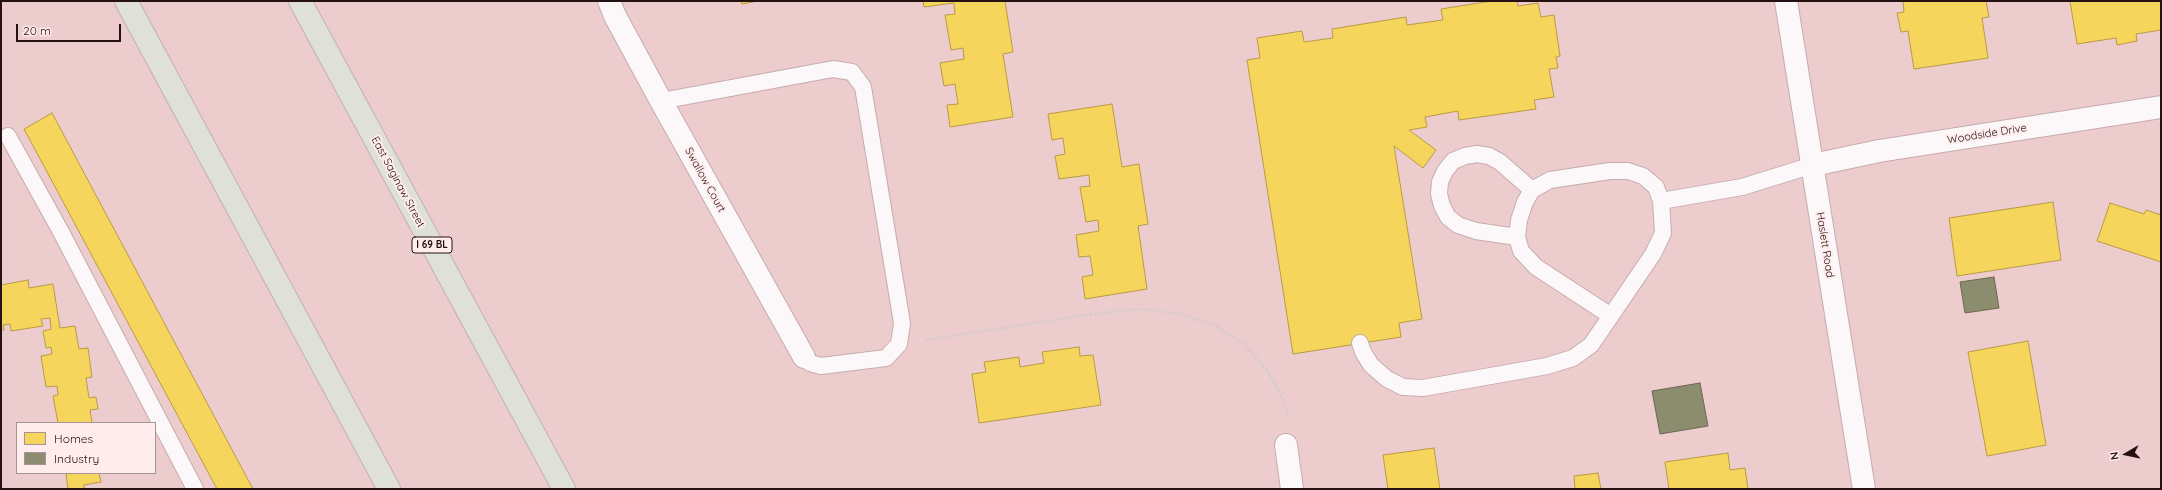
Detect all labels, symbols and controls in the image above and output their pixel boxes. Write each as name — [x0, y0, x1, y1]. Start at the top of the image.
scale bar — [18, 16, 123, 42]
text: 20 m — [23, 23, 51, 38]
street label: Woodside Drive — [1946, 121, 2028, 147]
street label: East Saginaw Street — [368, 134, 428, 230]
street label: Swallow Court — [682, 145, 728, 215]
street label: Haslett Road — [1813, 211, 1837, 279]
road number: I 69 BL — [412, 237, 452, 253]
legend — [16, 422, 156, 474]
text: Homes — [54, 431, 93, 446]
north arrow — [2106, 434, 2146, 474]
text: Industry — [54, 451, 99, 466]
text: N — [2107, 451, 2122, 461]

